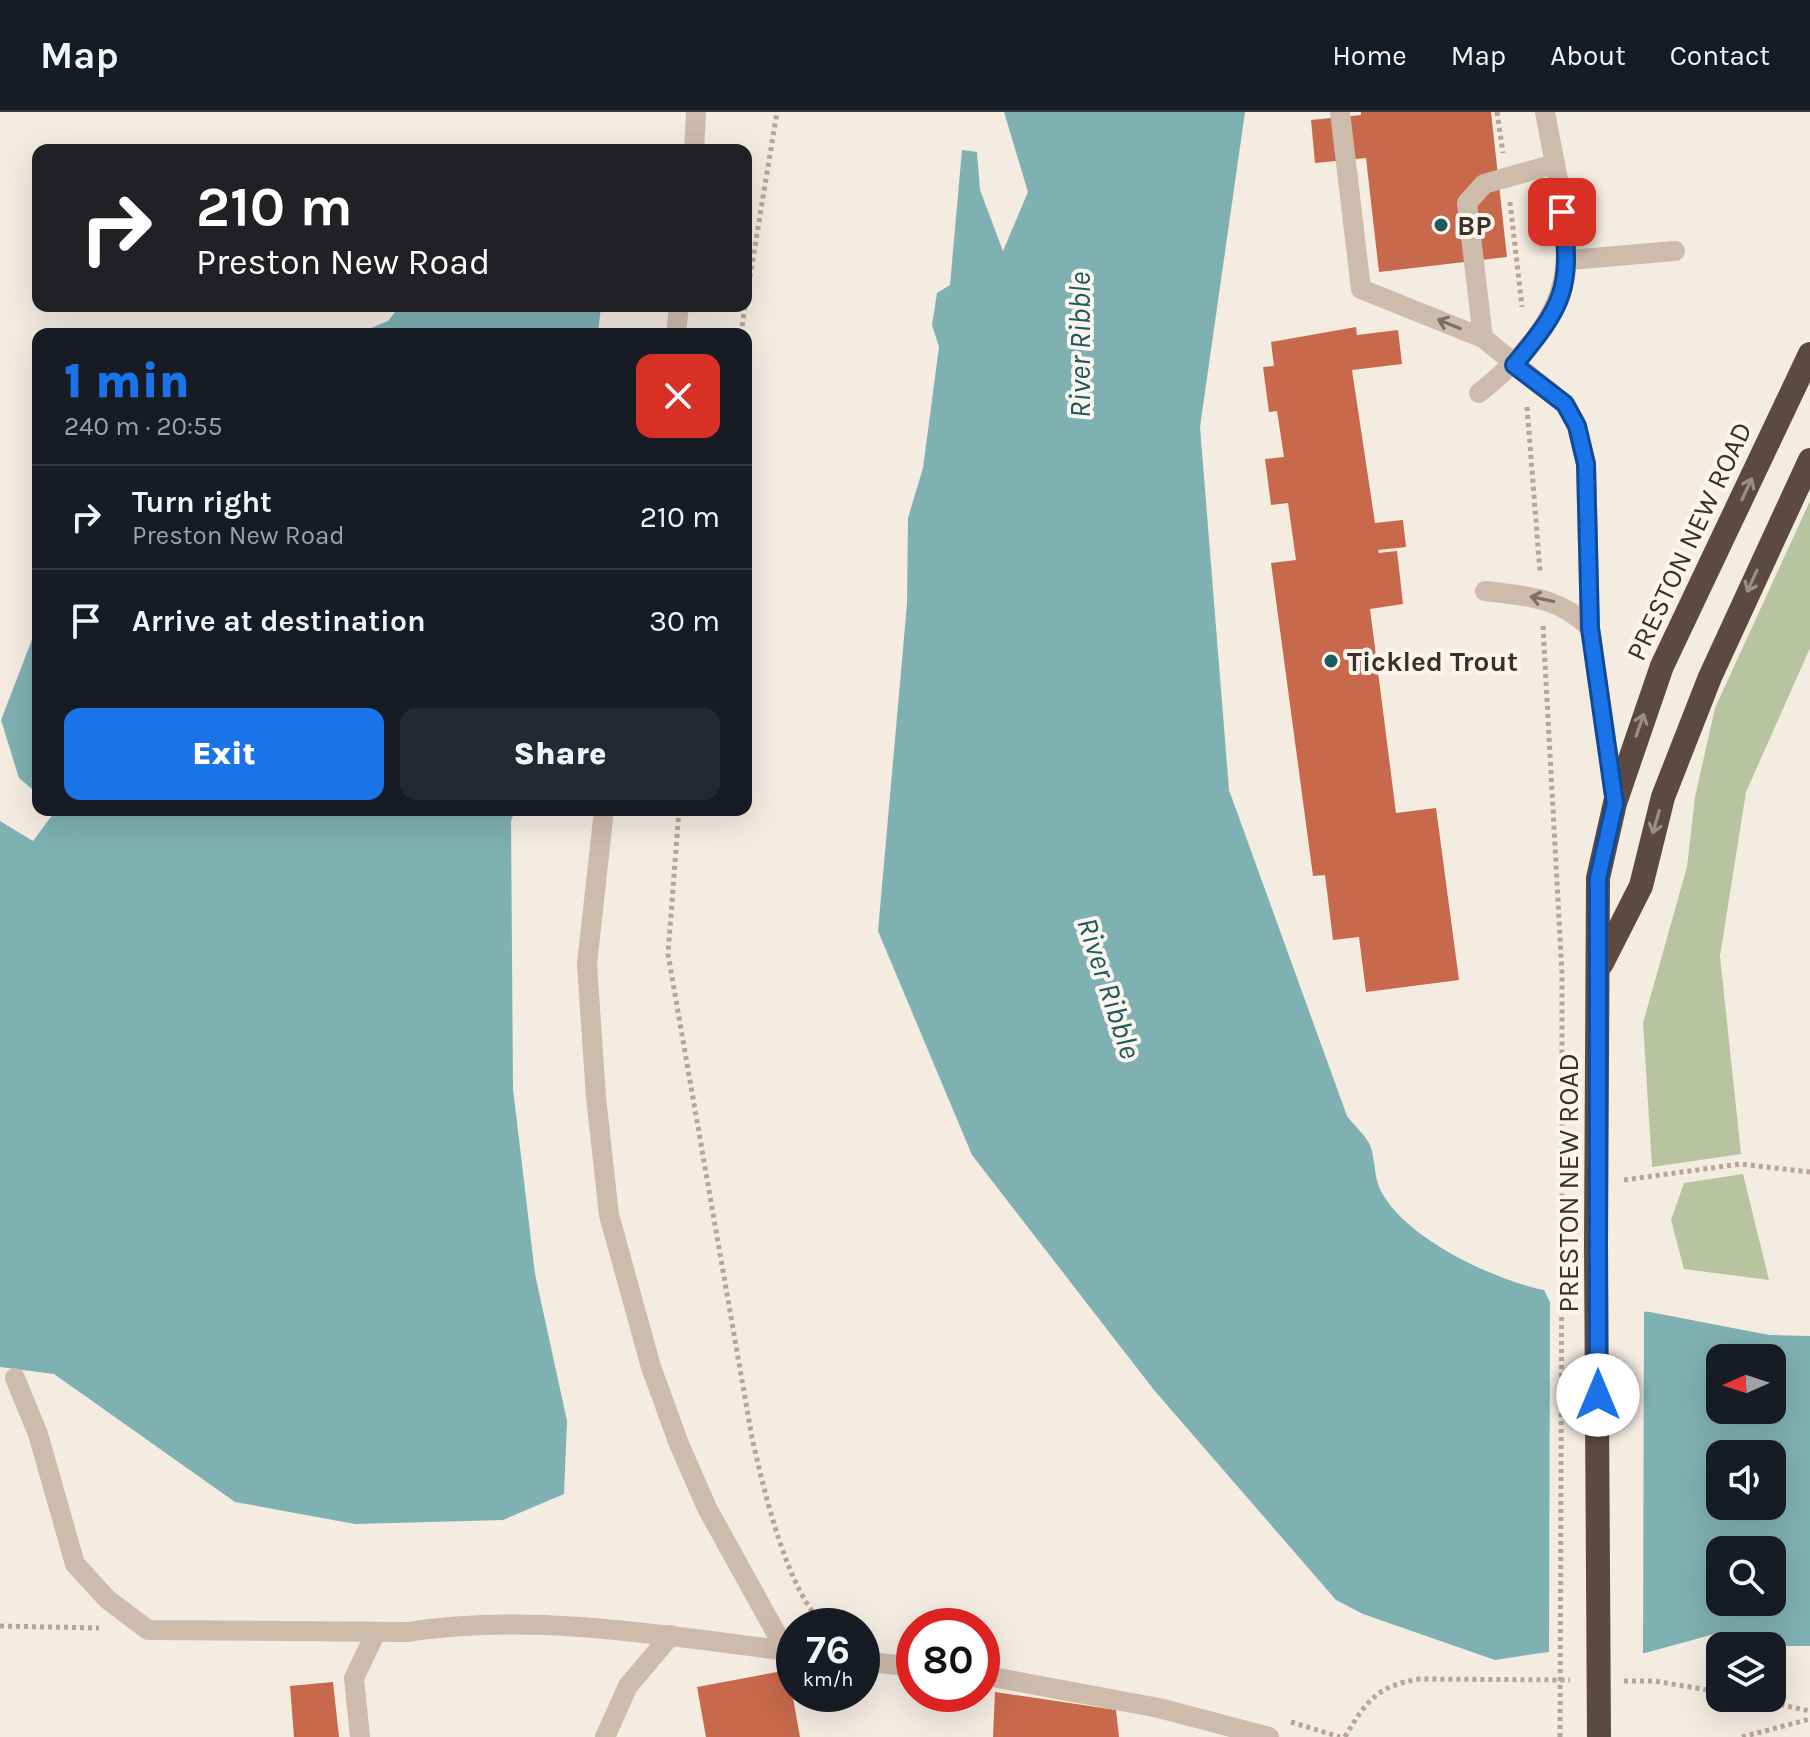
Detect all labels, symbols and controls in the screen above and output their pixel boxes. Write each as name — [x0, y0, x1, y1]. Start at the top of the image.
text: Map — [40, 33, 119, 78]
text: Home — [1332, 39, 1407, 72]
text: Map — [1451, 39, 1506, 72]
text: About — [1550, 39, 1626, 72]
text: Contact — [1670, 39, 1770, 72]
text: 210 m — [196, 174, 353, 239]
icon: right — [64, 176, 168, 280]
pin — [1528, 178, 1596, 246]
icon: arrive — [1540, 190, 1584, 234]
place label: BP — [1457, 209, 1491, 242]
marker: BP — [1432, 216, 1450, 234]
text: Preston New Road — [196, 241, 490, 283]
water label: River Ribble — [1062, 272, 1098, 418]
one-way arrow — [1437, 316, 1462, 331]
text: 1 min — [64, 353, 190, 409]
button: close — [636, 354, 720, 438]
text: 240 m · 20:55 — [64, 411, 222, 442]
street label: PRESTON NEW ROAD — [1619, 416, 1759, 666]
one-way arrow — [1740, 477, 1755, 501]
text: Turn right — [132, 484, 272, 520]
icon: right — [64, 495, 108, 539]
text: 210 m — [640, 499, 720, 535]
text: Preston New Road — [132, 520, 345, 551]
one-way arrow — [1744, 568, 1759, 592]
one-way arrow — [1529, 591, 1555, 606]
icon: arrive — [64, 599, 108, 643]
text: Arrive at destination — [132, 603, 426, 639]
text: 30 m — [649, 603, 720, 639]
place label: Tickled Trout — [1347, 645, 1518, 678]
marker: Tickled Trout — [1322, 652, 1340, 670]
button: Exit — [64, 708, 384, 800]
button: Share — [400, 708, 720, 800]
one-way arrow — [1633, 713, 1648, 738]
one-way arrow — [1648, 809, 1663, 835]
water label: River Ribble — [1069, 913, 1149, 1063]
street label: PRESTON NEW ROAD — [1552, 1053, 1585, 1313]
north arrow — [1706, 1344, 1786, 1424]
map controls — [1706, 1344, 1786, 1712]
position arrow — [1556, 1353, 1640, 1437]
button: sound — [1706, 1440, 1786, 1520]
button: search — [1706, 1536, 1786, 1616]
speed limit sign: 80 — [896, 1608, 1000, 1712]
text: 76 — [806, 1626, 850, 1673]
button: layers — [1706, 1632, 1786, 1712]
text: km/h — [803, 1668, 853, 1691]

